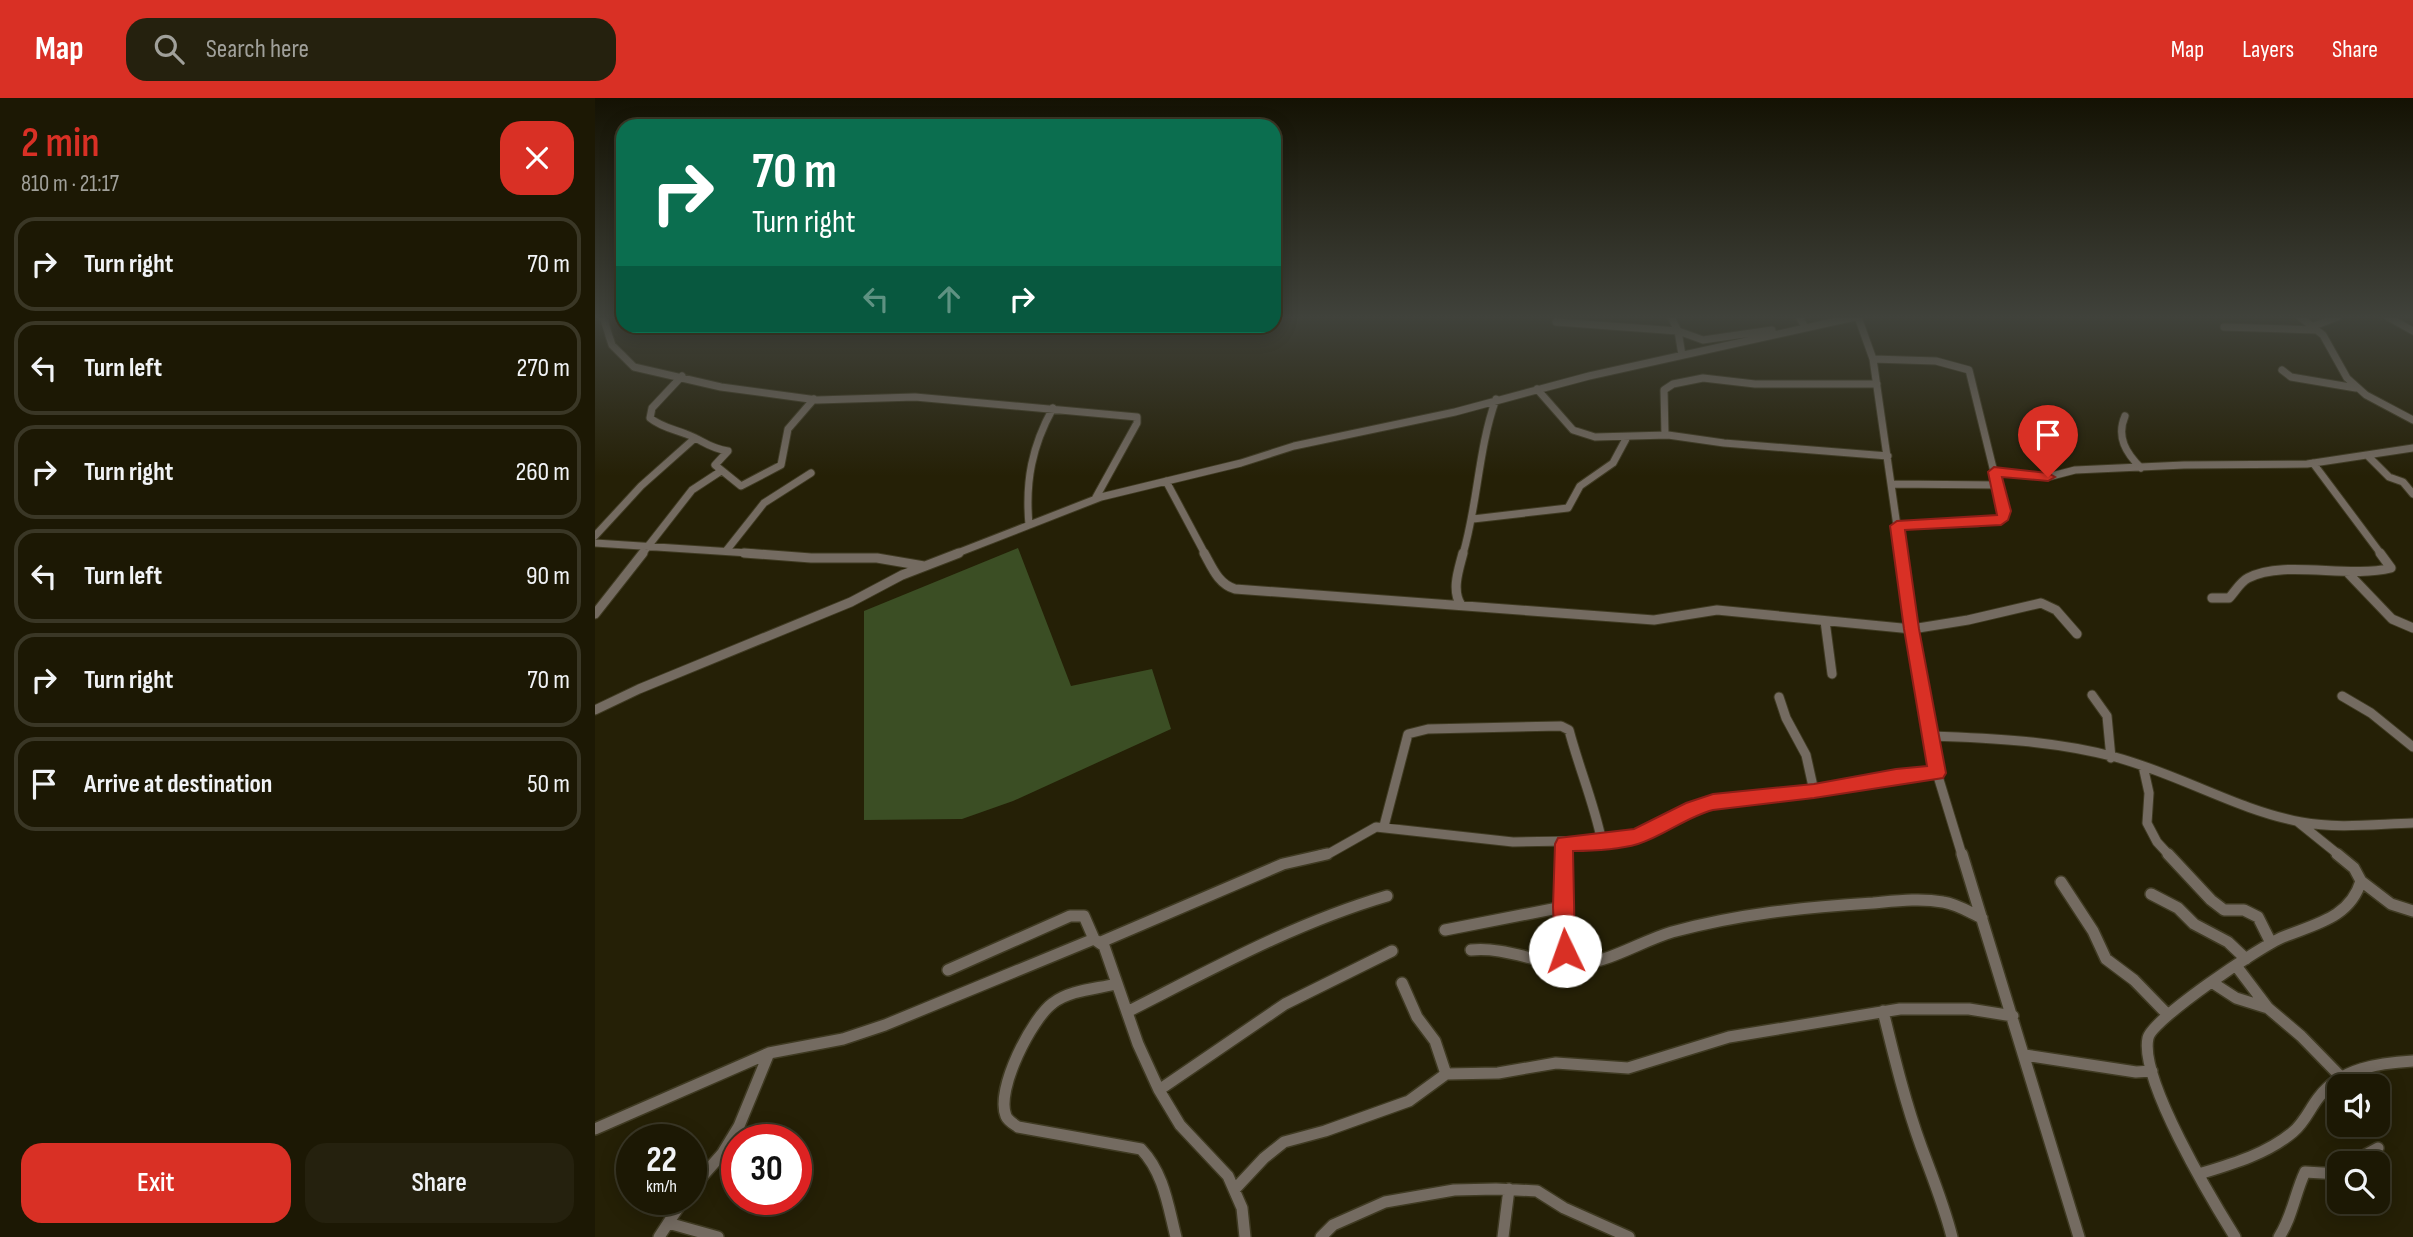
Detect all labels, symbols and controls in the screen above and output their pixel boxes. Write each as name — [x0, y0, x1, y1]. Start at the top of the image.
search box — [126, 18, 616, 81]
text: Map — [35, 29, 84, 69]
icon: search — [150, 30, 188, 68]
text: Search here — [206, 34, 309, 65]
text: Map — [2171, 35, 2204, 64]
text: Layers — [2242, 35, 2294, 64]
text: Share — [2332, 35, 2378, 64]
text: 2 min — [21, 118, 100, 169]
button: close — [500, 121, 574, 195]
text: 70 m — [752, 143, 837, 202]
icon: right — [637, 147, 728, 238]
text: 810 m · 21:17 — [21, 170, 119, 198]
text: Turn right — [752, 203, 856, 242]
icon: right — [25, 245, 63, 283]
text: Turn right — [84, 249, 173, 280]
text: 70 m — [527, 249, 570, 280]
icon: left — [857, 280, 895, 318]
icon: ahead — [930, 280, 968, 318]
icon: right — [1003, 280, 1041, 318]
icon: left — [25, 349, 63, 387]
text: Turn left — [84, 353, 162, 384]
text: 270 m — [517, 353, 570, 384]
pin — [2018, 405, 2078, 477]
icon: arrive — [2029, 416, 2067, 454]
icon: right — [25, 453, 63, 491]
text: Turn right — [84, 457, 173, 488]
text: 260 m — [515, 457, 570, 488]
icon: left — [25, 557, 63, 595]
text: Turn left — [84, 561, 162, 592]
text: 90 m — [526, 561, 570, 592]
icon: right — [25, 661, 63, 699]
text: Turn right — [84, 665, 173, 696]
text: 70 m — [527, 665, 570, 696]
icon: arrive — [25, 765, 63, 803]
text: Arrive at destination — [84, 769, 272, 800]
text: 50 m — [527, 769, 570, 800]
position arrow — [1528, 914, 1602, 988]
map controls — [2327, 1074, 2390, 1214]
button: sound — [2327, 1074, 2390, 1137]
speed limit sign: 30 — [721, 1124, 812, 1215]
text: 22 — [646, 1139, 677, 1182]
button: Exit — [21, 1143, 291, 1223]
button: Share — [305, 1143, 574, 1223]
button: search — [2327, 1151, 2390, 1214]
text: km/h — [646, 1176, 677, 1197]

